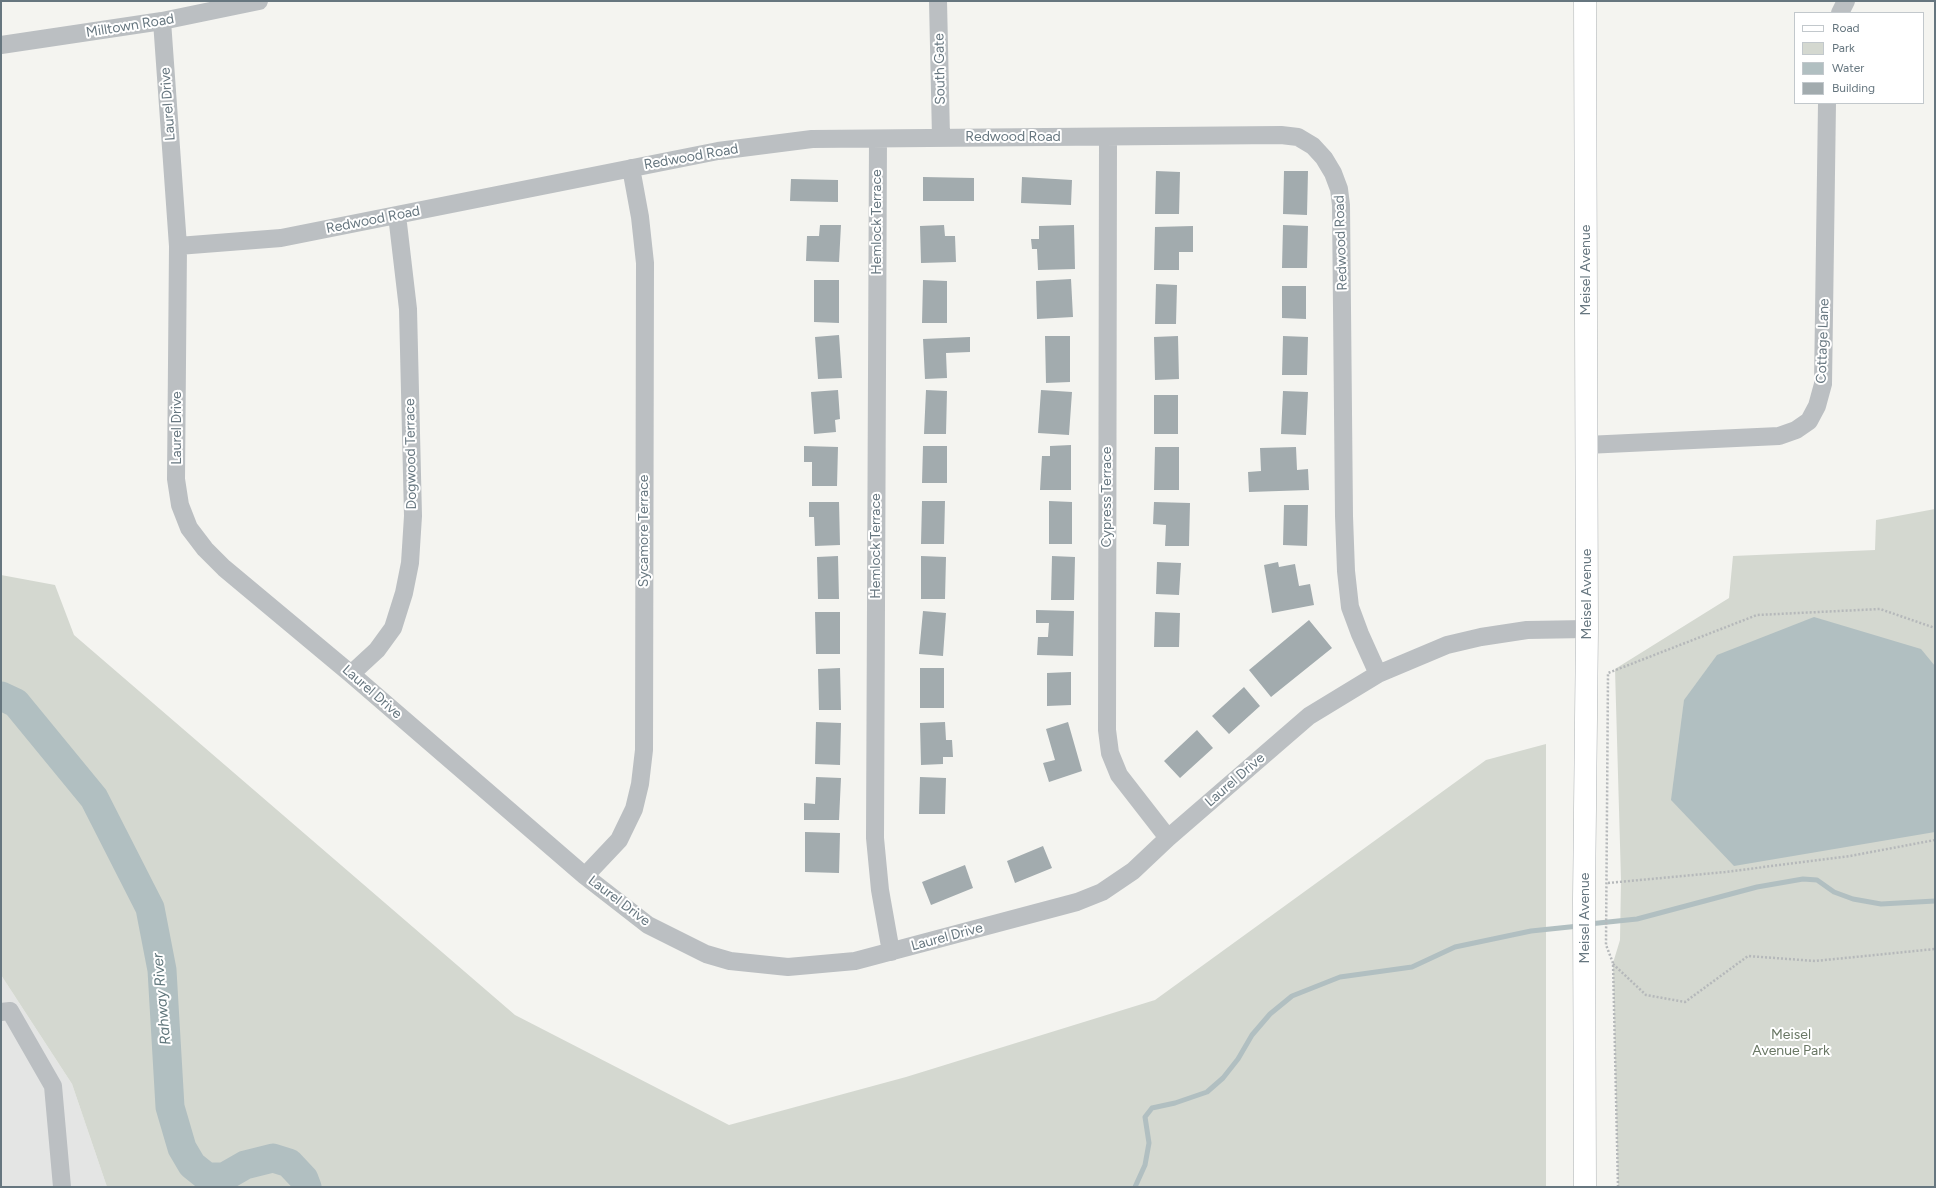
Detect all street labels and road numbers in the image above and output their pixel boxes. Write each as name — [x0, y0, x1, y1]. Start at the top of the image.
street label: Milltown Road — [85, 11, 175, 41]
street label: South Gate — [931, 33, 949, 105]
street label: Laurel Drive — [157, 67, 179, 141]
street label: Redwood Road — [965, 129, 1061, 145]
street label: Redwood Road — [642, 140, 740, 174]
street label: Hemlock Terrace — [869, 169, 885, 275]
street label: Redwood Road — [1331, 195, 1351, 291]
street label: Redwood Road — [324, 203, 422, 237]
street label: Meisel Avenue — [1578, 225, 1594, 315]
street label: Cottage Lane — [1813, 298, 1833, 384]
street label: Laurel Drive — [169, 391, 185, 465]
street label: Dogwood Terrace — [402, 398, 420, 510]
street label: Cypress Terrace — [1099, 447, 1115, 547]
street label: Sycamore Terrace — [636, 475, 652, 587]
street label: Hemlock Terrace — [868, 493, 884, 599]
street label: Meisel Avenue — [1579, 549, 1595, 639]
street label: Laurel Drive — [339, 662, 405, 722]
street label: Laurel Drive — [1202, 750, 1268, 810]
street label: Laurel Drive — [585, 872, 653, 930]
street label: Meisel Avenue — [1577, 873, 1593, 963]
street label: Laurel Drive — [909, 919, 985, 955]

